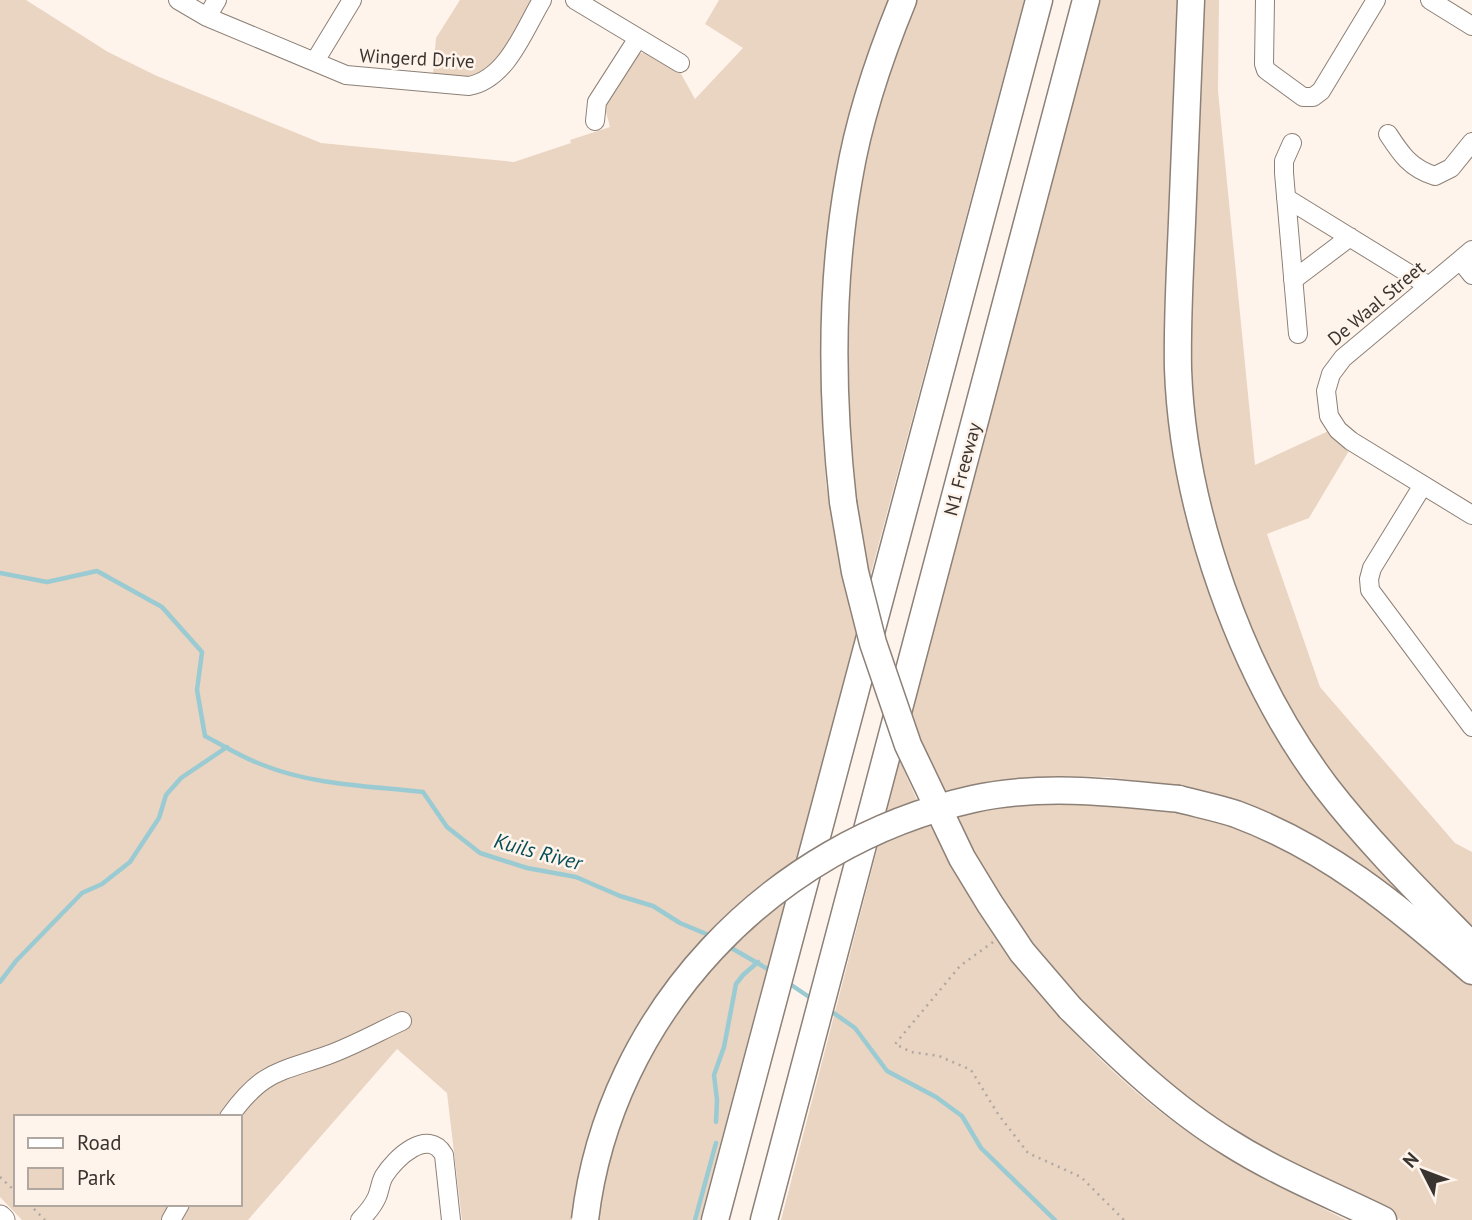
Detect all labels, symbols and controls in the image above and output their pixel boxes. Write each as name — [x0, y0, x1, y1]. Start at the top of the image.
street label: Wingerd Drive — [359, 43, 475, 73]
street label: De Waal Street — [1322, 255, 1430, 351]
street label: N1 Freeway — [938, 420, 986, 518]
water label: Kuils River — [491, 827, 587, 877]
legend — [14, 1115, 242, 1206]
text: Road — [77, 1129, 121, 1156]
north arrow — [1388, 1136, 1458, 1206]
text: N — [1397, 1147, 1423, 1172]
text: Park — [77, 1164, 116, 1191]

